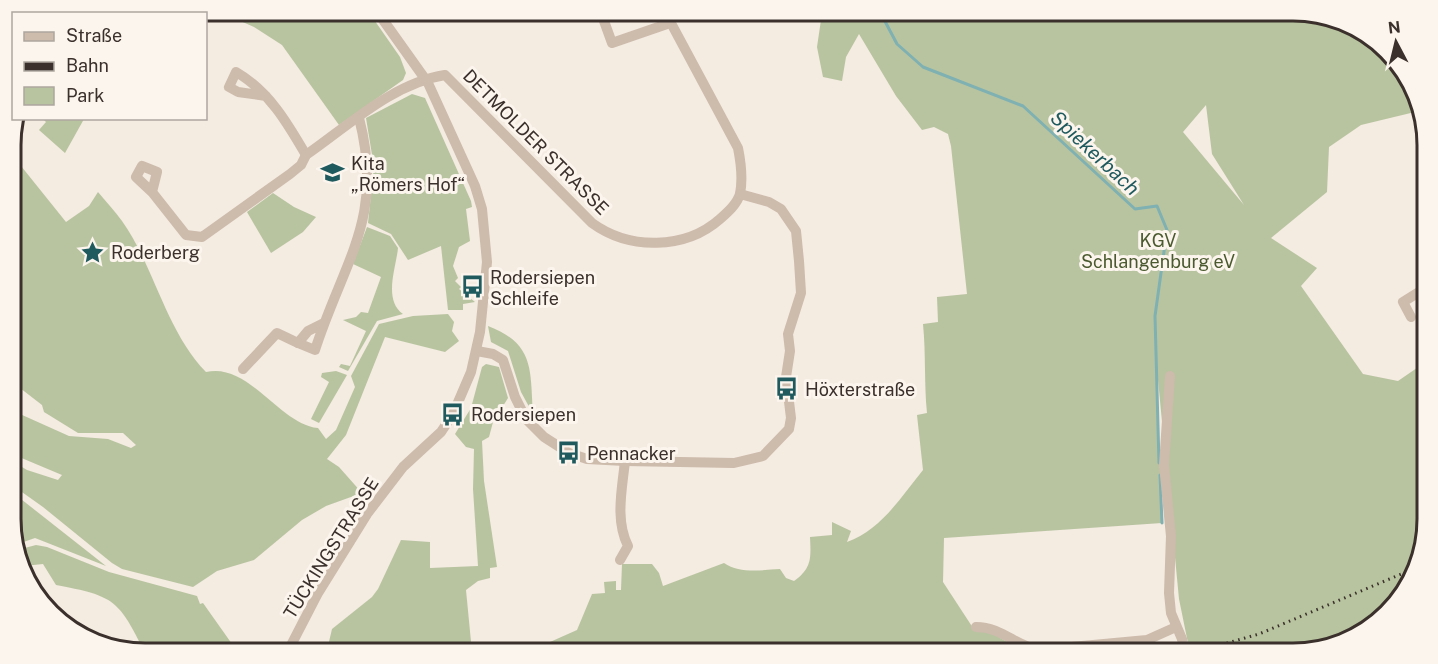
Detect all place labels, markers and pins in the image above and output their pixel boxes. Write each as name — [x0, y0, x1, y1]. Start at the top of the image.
place label: Kita „Römers Hof“ — [351, 153, 465, 195]
school or university icon: Kita „Römers Hof“ — [320, 160, 346, 186]
place icon: Roderberg — [80, 239, 106, 265]
place label: Roderberg — [111, 242, 200, 263]
place label: Rodersiepen Schleife — [490, 267, 595, 309]
bus stop icon: Rodersiepen Schleife — [459, 274, 485, 300]
bus stop icon: Höxterstraße — [774, 376, 800, 402]
place label: Höxterstraße — [805, 379, 915, 400]
bus stop icon: Rodersiepen — [440, 401, 466, 427]
place label: Rodersiepen — [471, 404, 576, 425]
bus stop icon: Pennacker — [556, 440, 582, 466]
place label: Pennacker — [587, 443, 676, 464]

